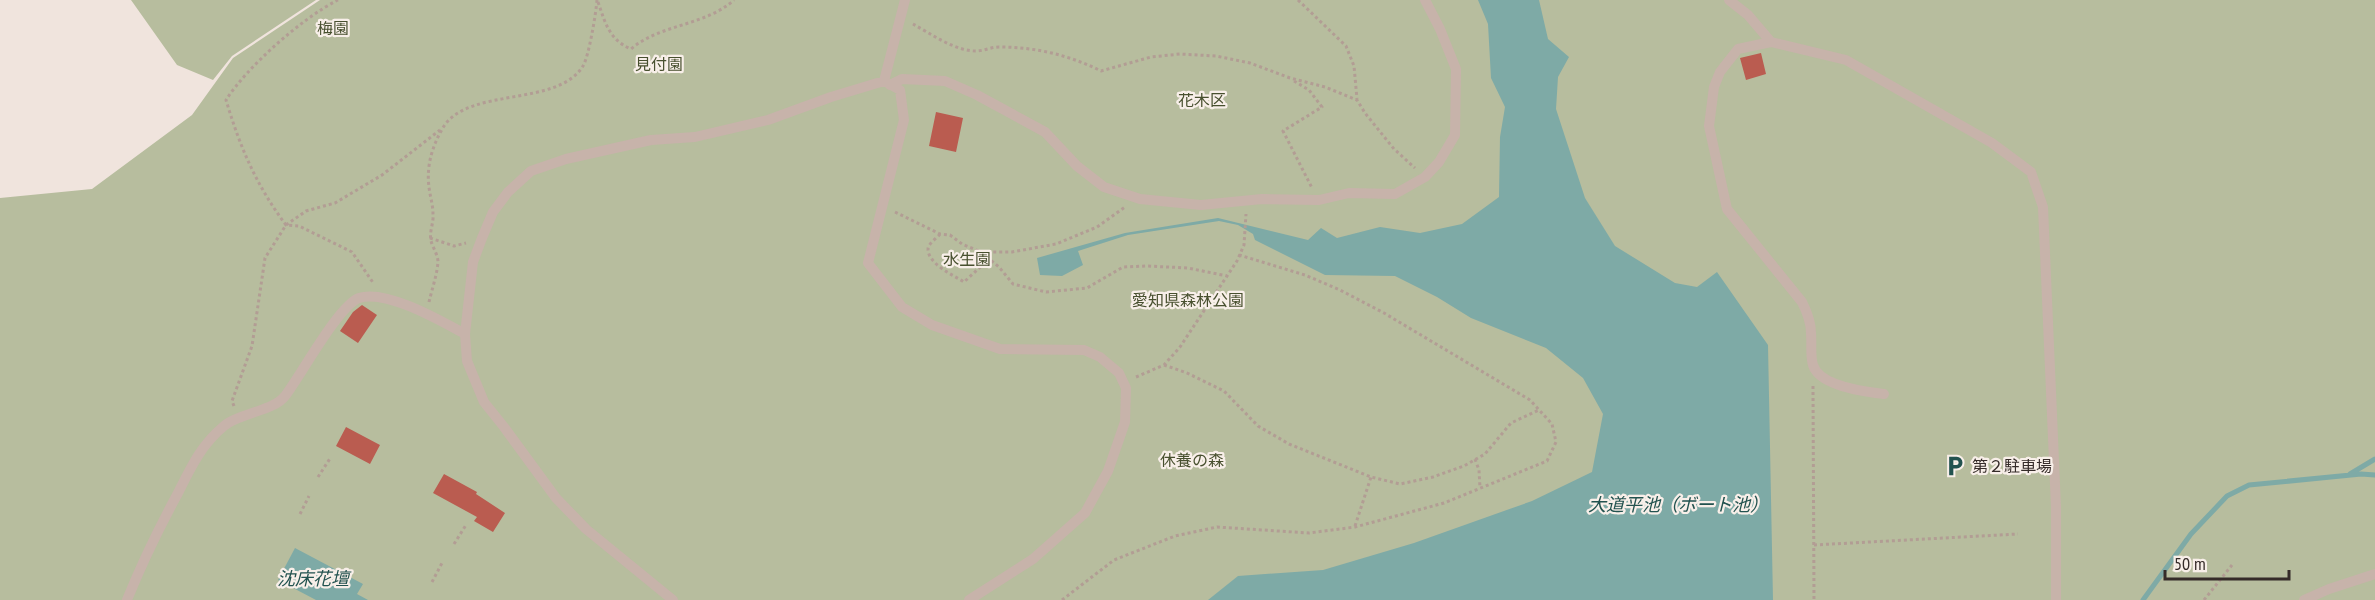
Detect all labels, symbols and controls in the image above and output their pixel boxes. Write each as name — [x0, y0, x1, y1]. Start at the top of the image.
park label: 梅園 — [317, 18, 349, 38]
park label: 見付園 — [635, 54, 683, 74]
park label: 花木区 — [1178, 90, 1226, 110]
park label: 水生園 — [943, 249, 991, 269]
park label: 愛知県森林公園 — [1132, 290, 1244, 310]
park label: 休養の森 — [1160, 450, 1224, 470]
parking icon: 第２駐車場 — [1943, 454, 1967, 478]
place label: 第２駐車場 — [1972, 456, 2052, 476]
water label: 大道平池（ボート池） — [1588, 493, 1768, 516]
scale bar — [2165, 543, 2290, 581]
text: 50 m — [2174, 552, 2206, 575]
water label: 沈床花壇 — [277, 567, 352, 590]

